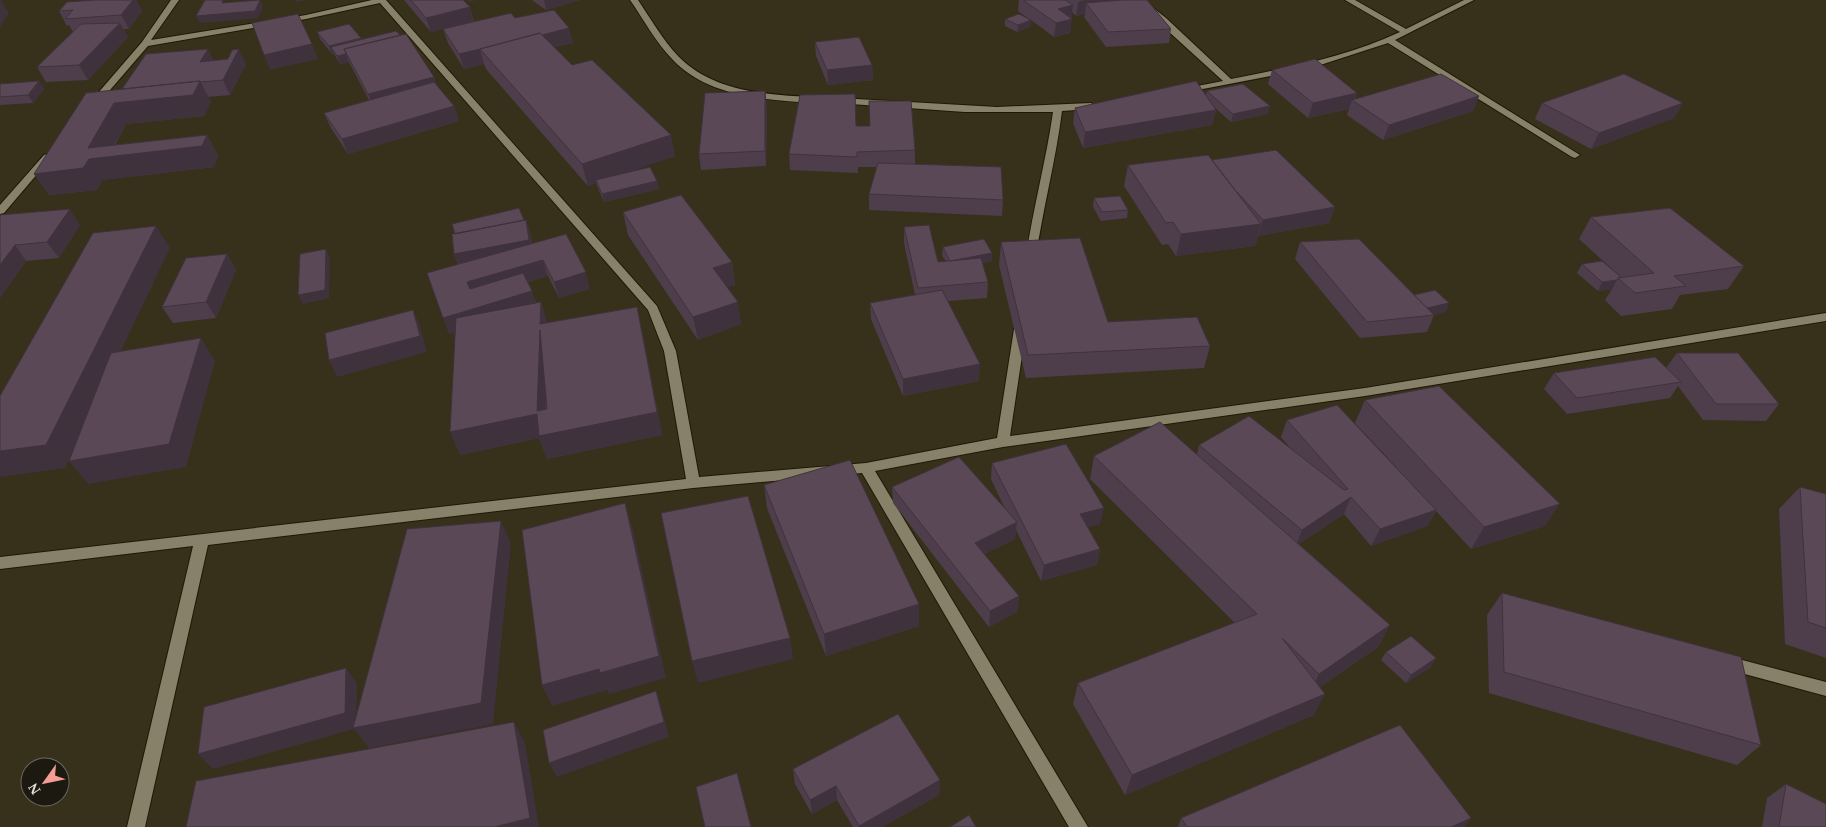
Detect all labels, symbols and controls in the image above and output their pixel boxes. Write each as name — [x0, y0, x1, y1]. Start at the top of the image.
north arrow — [20, 757, 70, 807]
text: N — [25, 780, 44, 797]

